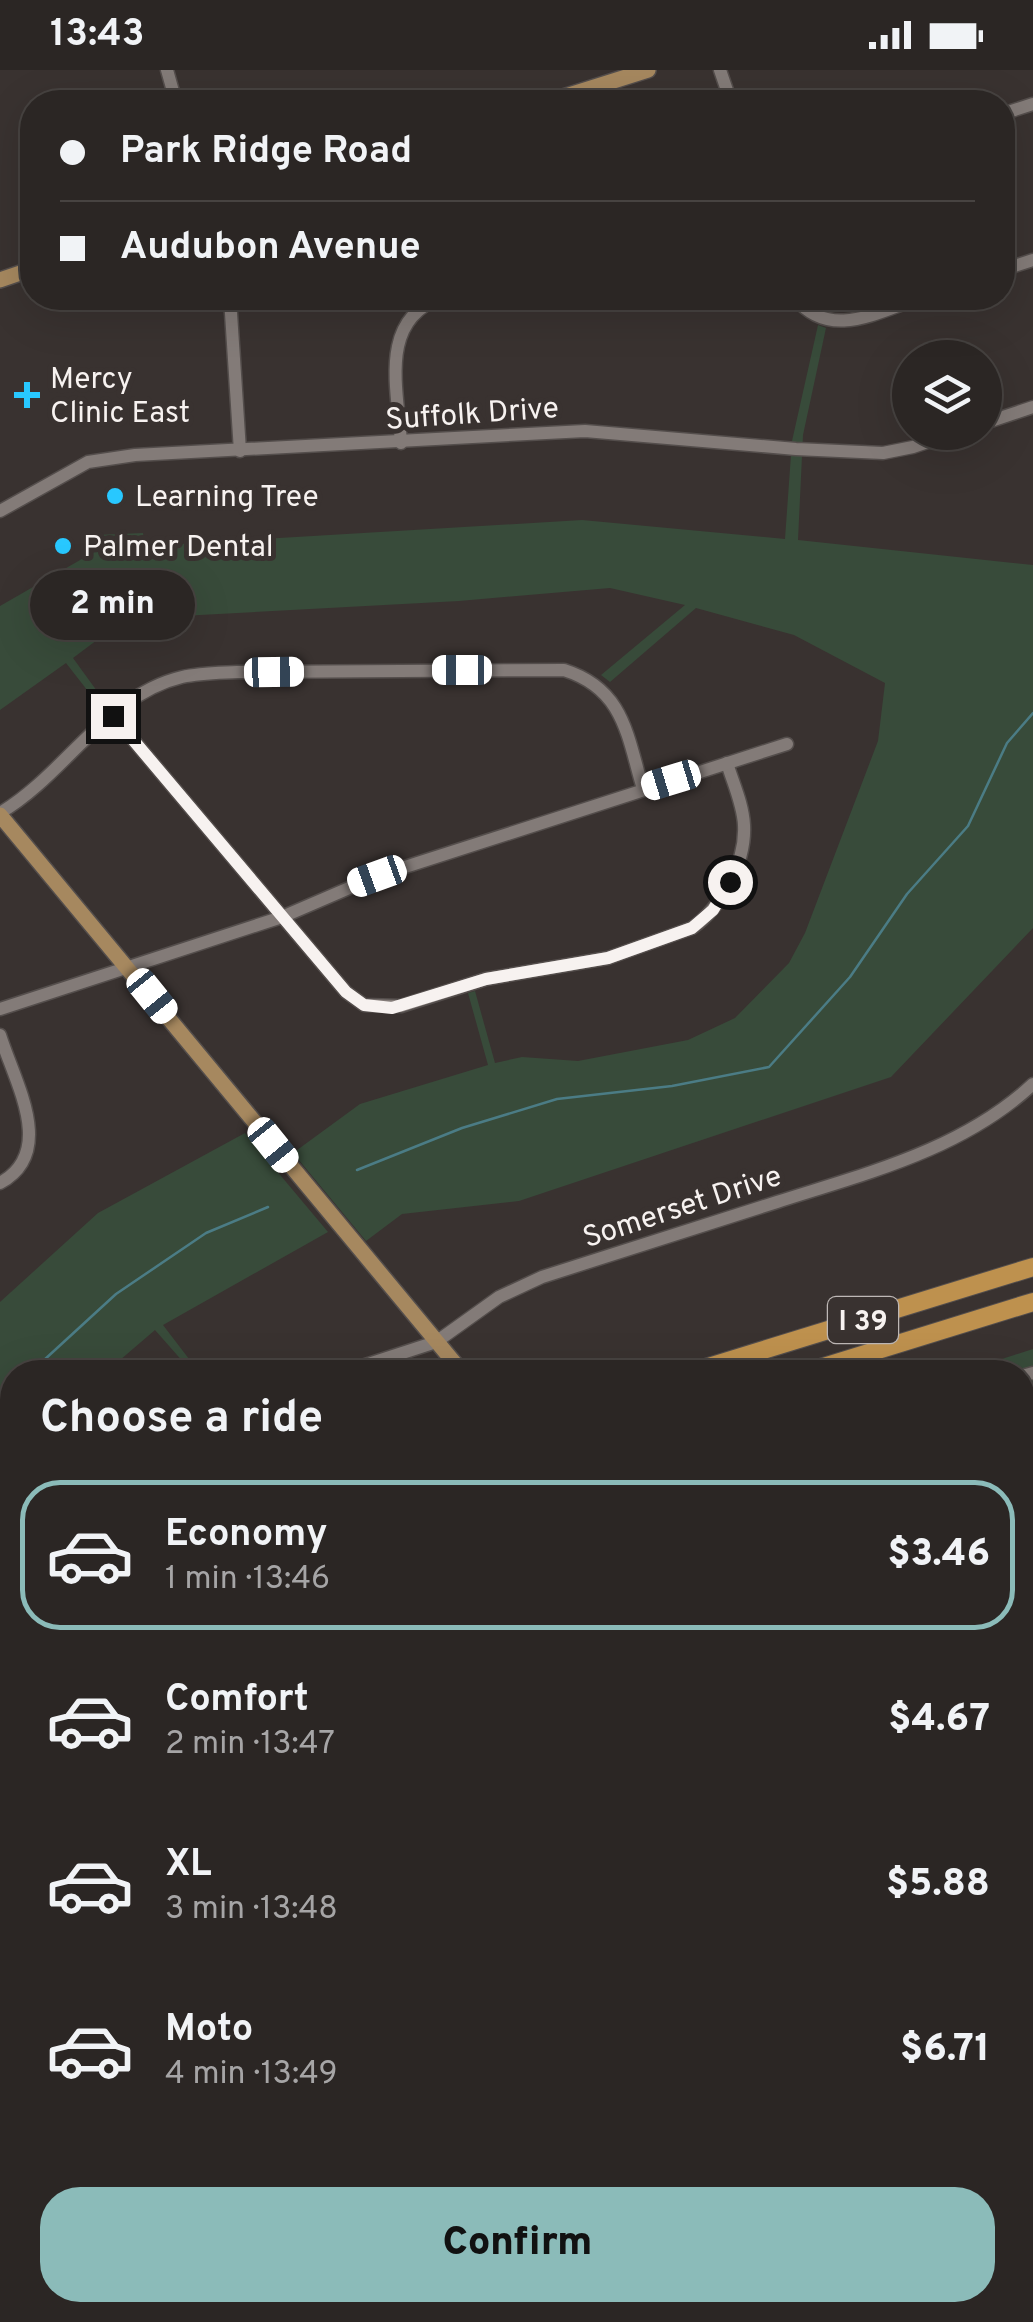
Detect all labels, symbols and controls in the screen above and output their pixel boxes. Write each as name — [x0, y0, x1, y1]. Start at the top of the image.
text: 13:43 — [50, 11, 144, 60]
text: Park Ridge Road — [120, 128, 412, 177]
text: Audubon Avenue — [120, 224, 421, 273]
map controls — [892, 340, 1002, 450]
button: layers — [892, 340, 1002, 450]
place label: Mercy Clinic East — [50, 362, 190, 433]
marker: Mercy Clinic East — [14, 382, 40, 408]
street label: Suffolk Drive — [384, 391, 560, 440]
place label: Learning Tree — [135, 480, 319, 517]
marker: Learning Tree — [104, 485, 126, 507]
place label: Palmer Dental — [83, 530, 274, 567]
marker: Palmer Dental — [52, 535, 74, 557]
callout: 2 min — [31, 571, 196, 641]
text: 2 min — [70, 585, 155, 625]
car — [432, 655, 492, 685]
car — [244, 656, 304, 688]
route end — [91, 694, 136, 739]
car — [638, 757, 704, 803]
car — [344, 852, 410, 900]
route start — [708, 860, 753, 905]
car — [121, 963, 183, 1029]
car — [242, 1112, 304, 1178]
street label: Somerset Drive — [579, 1159, 787, 1258]
road number: I 39 — [828, 1297, 898, 1343]
text: Choose a ride — [40, 1391, 323, 1448]
icon: car — [45, 1510, 135, 1600]
text: Economy — [165, 1511, 327, 1560]
text: $3.46 — [887, 1531, 990, 1580]
text: 1 min · 13:46 — [165, 1560, 330, 1600]
icon: car — [45, 1675, 135, 1765]
text: Comfort — [165, 1676, 309, 1725]
text: $4.67 — [888, 1696, 990, 1745]
text: 2 min · 13:47 — [165, 1725, 335, 1765]
icon: car — [45, 1840, 135, 1930]
text: XL — [165, 1841, 212, 1890]
text: $5.88 — [886, 1861, 990, 1910]
text: 3 min · 13:48 — [165, 1890, 338, 1930]
icon: car — [45, 2005, 135, 2095]
text: Moto — [165, 2006, 253, 2055]
text: $6.71 — [900, 2026, 990, 2075]
text: 4 min · 13:49 — [165, 2055, 338, 2095]
button: Confirm — [40, 2187, 995, 2302]

